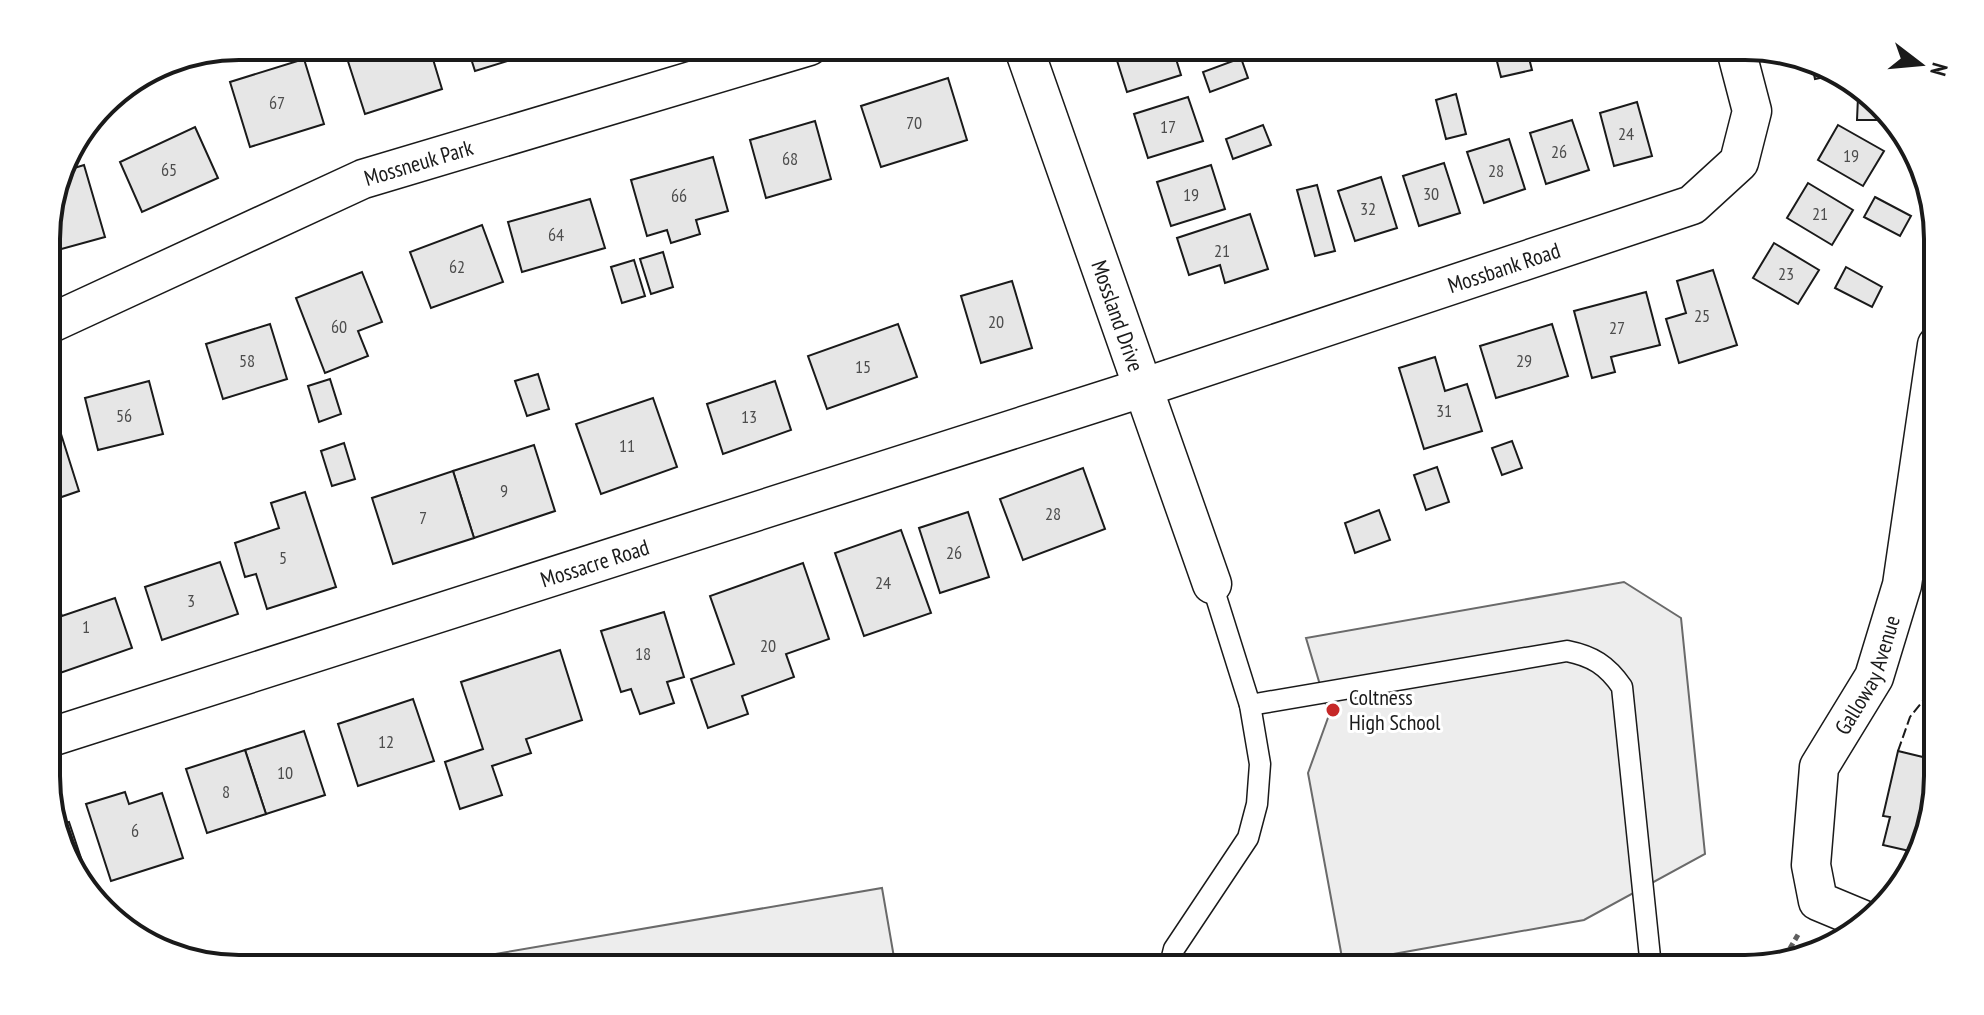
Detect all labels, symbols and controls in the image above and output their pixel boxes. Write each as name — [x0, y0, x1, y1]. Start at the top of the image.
north arrow — [1880, 24, 1960, 104]
text: N — [1924, 60, 1954, 79]
house number: 67 — [269, 91, 285, 114]
house number: 70 — [906, 111, 922, 134]
house number: 17 — [1160, 115, 1176, 138]
house number: 24 — [1618, 122, 1634, 145]
street label: Mossneuk Park — [361, 133, 477, 192]
house number: 26 — [1551, 140, 1567, 163]
house number: 19 — [1843, 144, 1859, 167]
house number: 68 — [782, 147, 798, 170]
house number: 65 — [161, 158, 177, 181]
house number: 28 — [1488, 159, 1504, 182]
house number: 30 — [1423, 182, 1439, 205]
house number: 19 — [1183, 183, 1199, 206]
house number: 66 — [671, 184, 687, 207]
house number: 32 — [1360, 197, 1376, 220]
house number: 21 — [1812, 202, 1828, 225]
house number: 64 — [548, 223, 564, 246]
street label: Mossbank Road — [1444, 236, 1564, 299]
house number: 21 — [1214, 239, 1230, 262]
house number: 62 — [449, 255, 465, 278]
street label: Mossland Drive — [1085, 256, 1150, 375]
house number: 23 — [1778, 262, 1794, 285]
house number: 25 — [1694, 304, 1710, 327]
house number: 20 — [988, 310, 1004, 333]
house number: 60 — [331, 315, 347, 338]
house number: 27 — [1609, 316, 1625, 339]
house number: 58 — [239, 349, 255, 372]
house number: 29 — [1516, 349, 1532, 372]
house number: 15 — [855, 355, 871, 378]
house number: 31 — [1436, 399, 1452, 422]
house number: 56 — [116, 404, 132, 427]
house number: 13 — [741, 405, 757, 428]
house number: 11 — [619, 434, 635, 457]
house number: 9 — [500, 479, 508, 502]
house number: 28 — [1045, 502, 1061, 525]
house number: 7 — [419, 506, 427, 529]
street label: Mossacre Road — [537, 533, 653, 594]
house number: 26 — [946, 541, 962, 564]
house number: 5 — [279, 546, 287, 569]
house number: 24 — [875, 571, 891, 594]
house number: 3 — [187, 589, 195, 612]
street label: Galloway Avenue — [1828, 612, 1906, 740]
house number: 1 — [82, 615, 90, 638]
house number: 20 — [760, 634, 776, 657]
house number: 18 — [635, 642, 651, 665]
place label: Coltness High School — [1349, 683, 1441, 736]
marker: Coltness High School — [1324, 701, 1342, 719]
house number: 12 — [378, 730, 394, 753]
house number: 10 — [277, 761, 293, 784]
house number: 8 — [222, 780, 230, 803]
house number: 6 — [131, 819, 139, 842]

